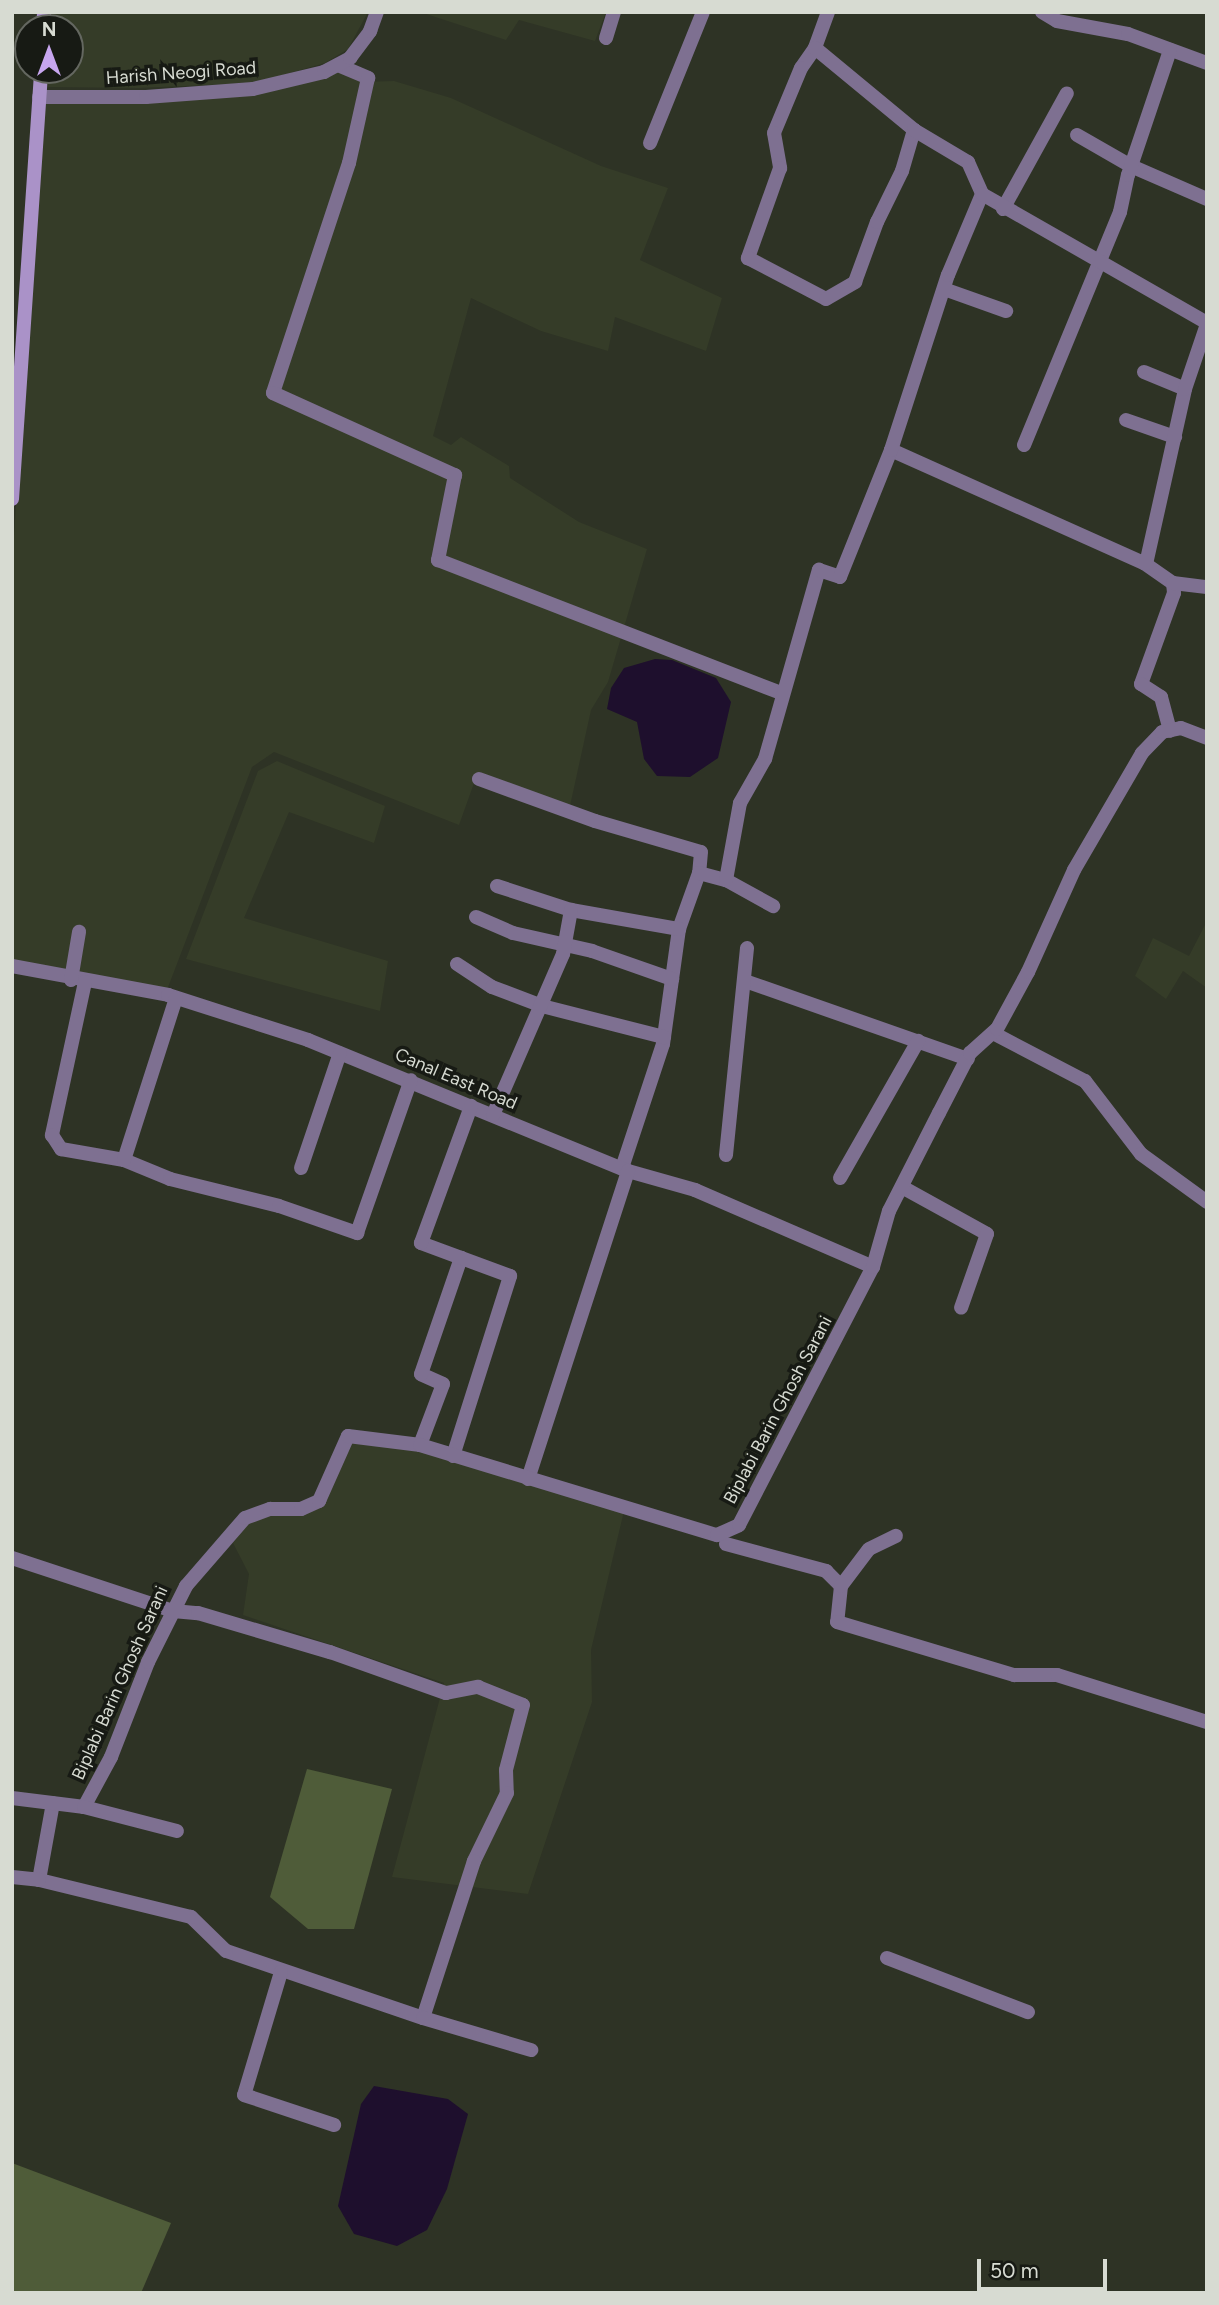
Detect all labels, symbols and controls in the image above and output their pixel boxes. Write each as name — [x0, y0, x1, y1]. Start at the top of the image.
north arrow — [14, 14, 84, 84]
text: N — [42, 18, 56, 41]
street label: Harish Neogi Road — [105, 57, 257, 89]
street label: Canal East Road — [392, 1044, 520, 1114]
street label: Biplabi Barin Ghosh Sarani — [719, 1312, 837, 1508]
street label: Biplabi Barin Ghosh Sarani — [67, 1583, 173, 1783]
scale bar — [981, 2246, 1110, 2290]
text: 50 m — [990, 2258, 1039, 2283]

